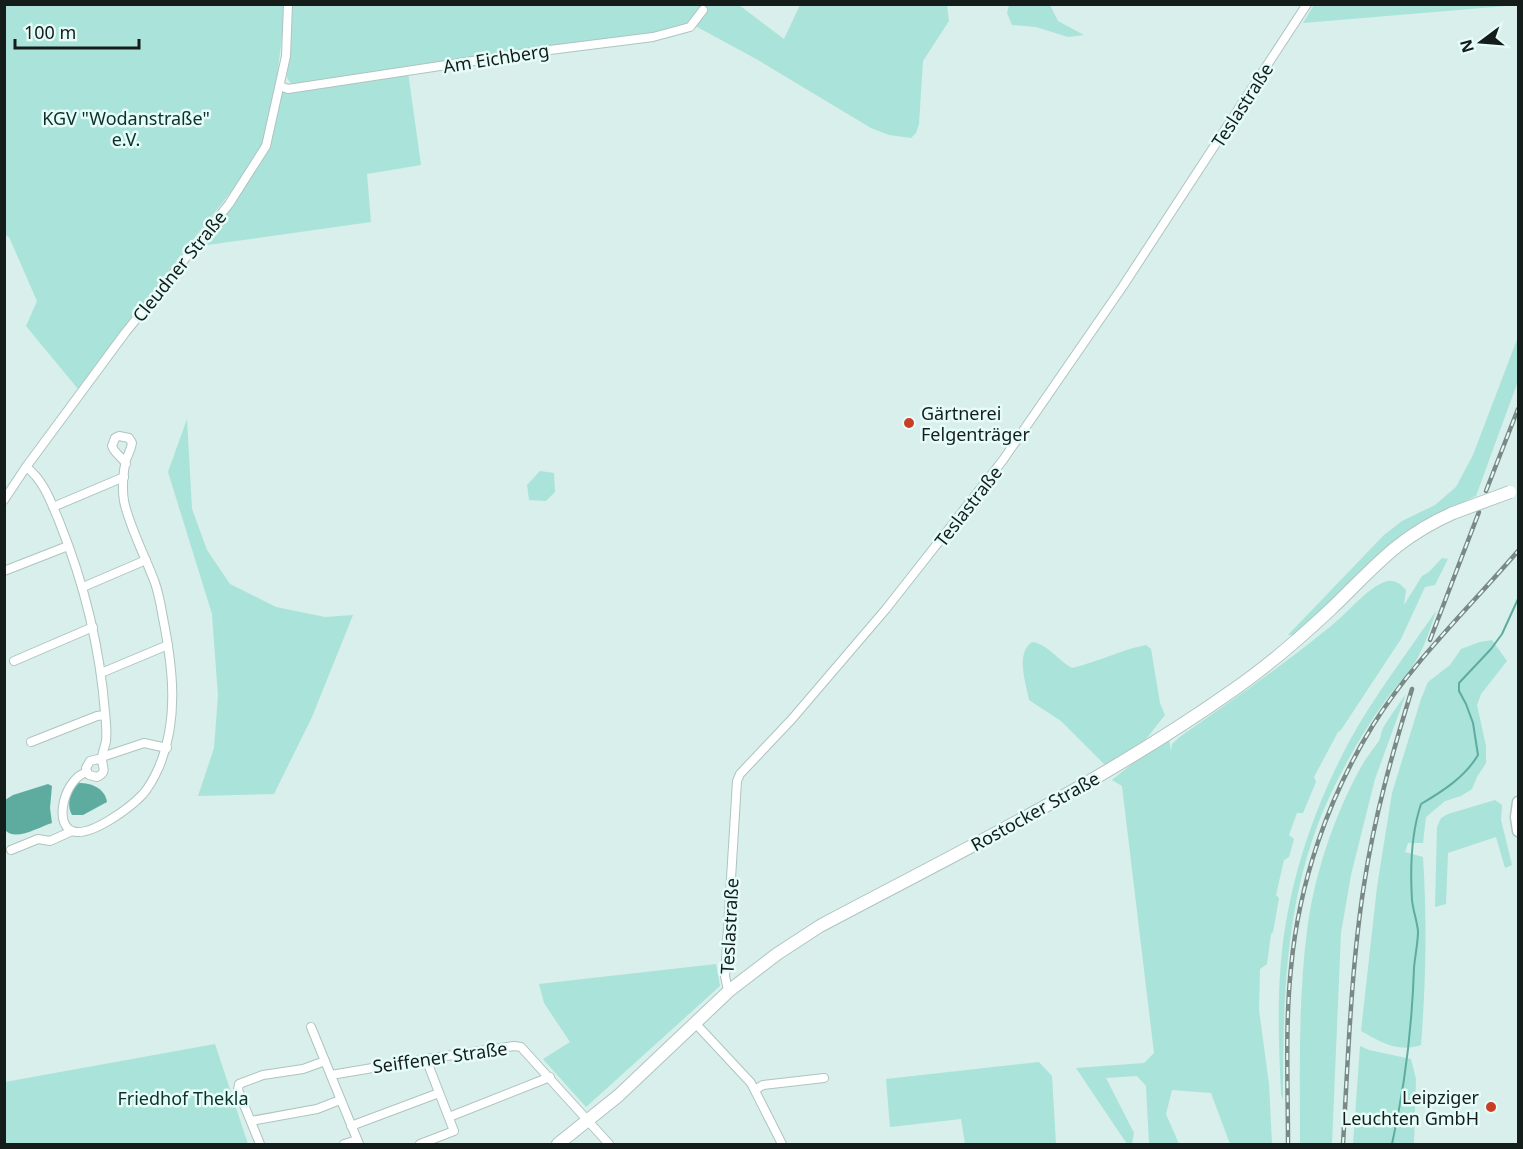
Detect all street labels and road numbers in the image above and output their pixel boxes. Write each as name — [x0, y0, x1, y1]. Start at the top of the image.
street label: Am Eichberg — [441, 38, 551, 78]
street label: Teslastraße — [1206, 58, 1278, 152]
street label: Cleudner Straße — [127, 205, 231, 327]
street label: Teslastraße — [929, 461, 1007, 551]
street label: Rostocker Straße — [966, 766, 1104, 856]
street label: Teslastraße — [715, 877, 743, 975]
street label: Seiffener Straße — [371, 1036, 509, 1078]

